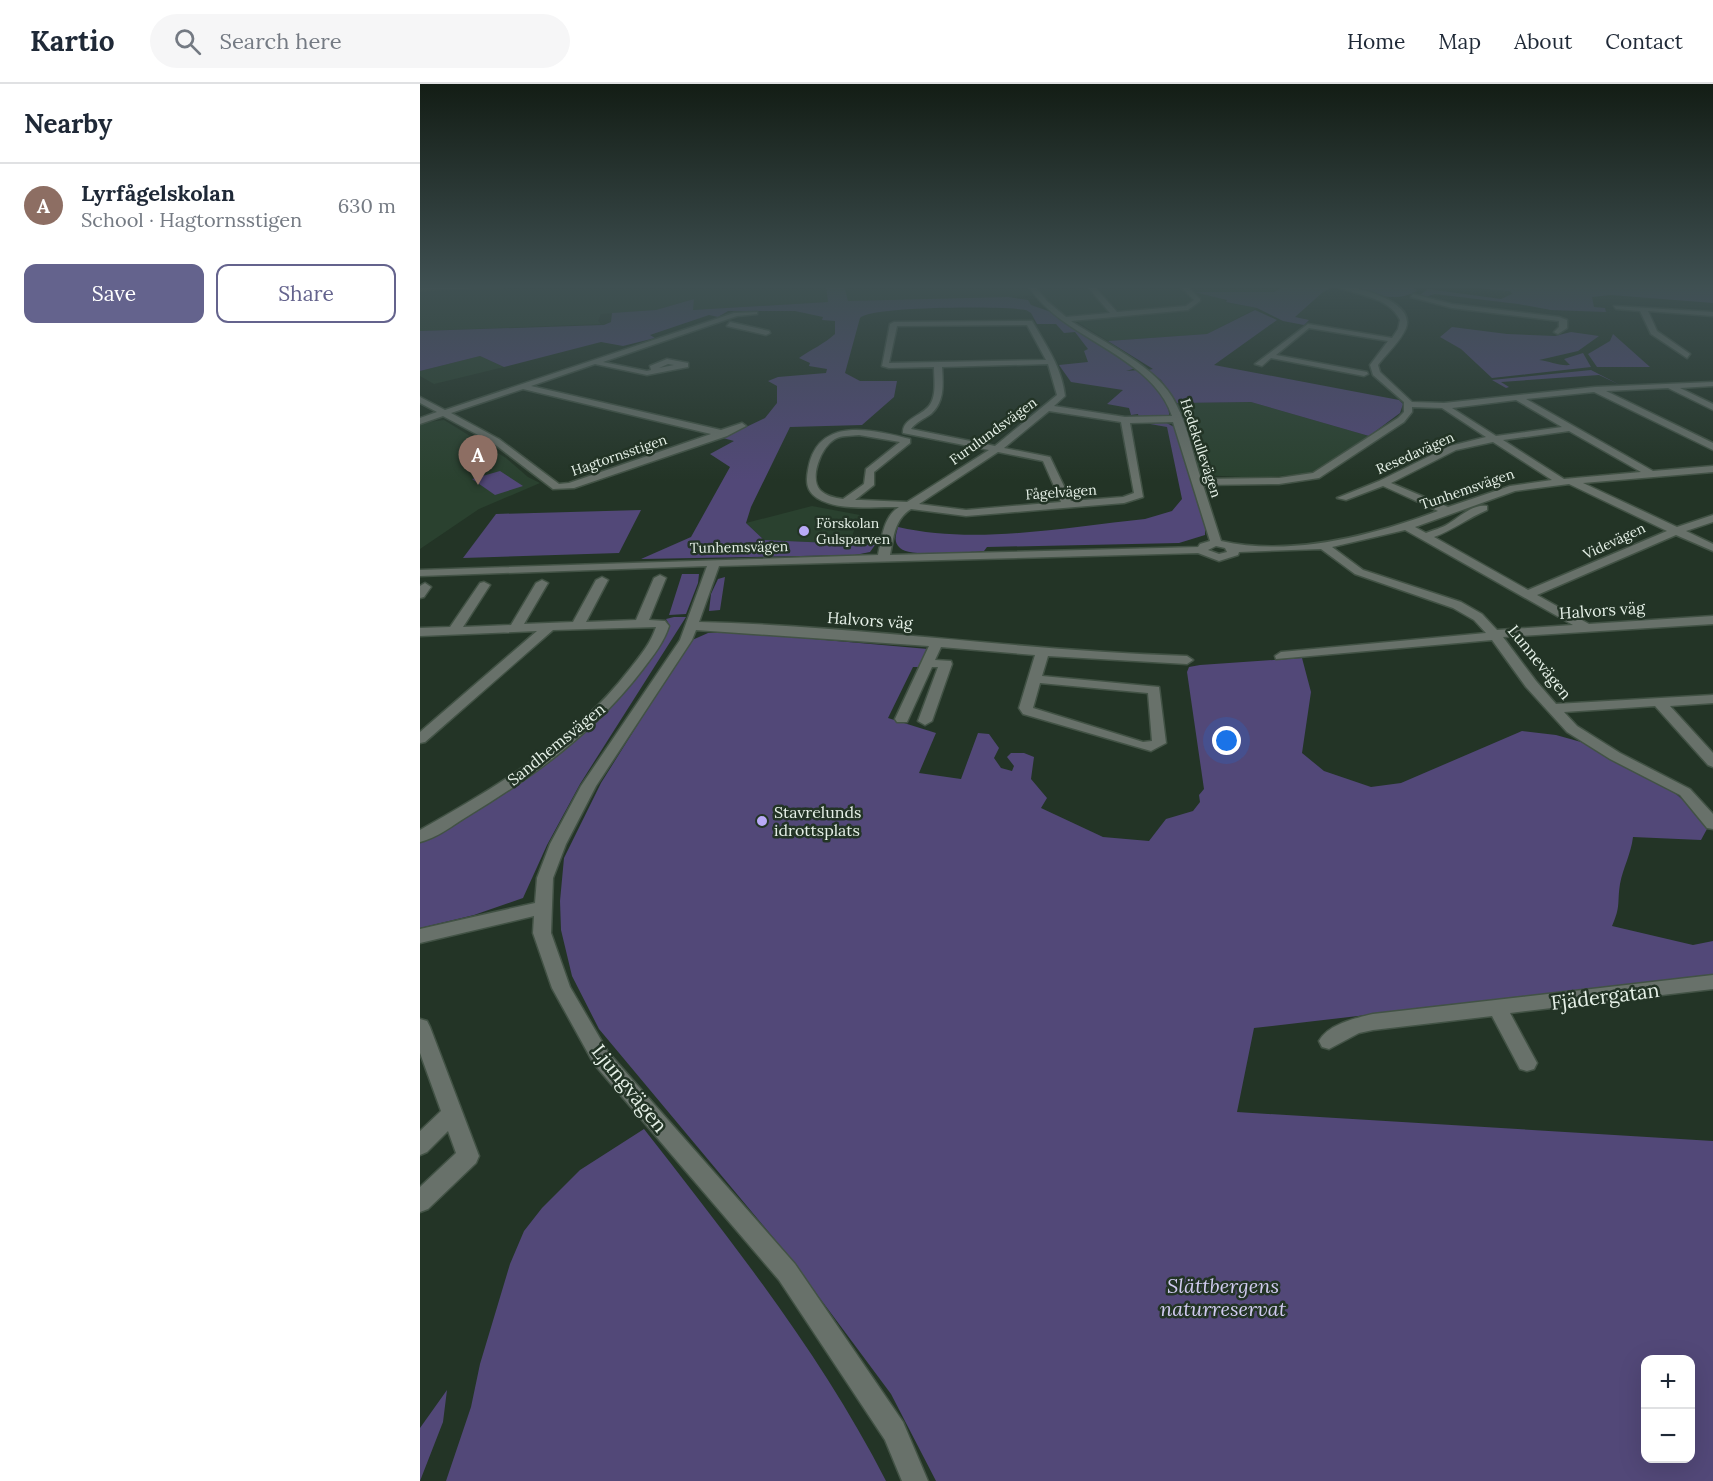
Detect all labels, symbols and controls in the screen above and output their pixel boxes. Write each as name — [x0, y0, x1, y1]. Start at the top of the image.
search box — [150, 14, 570, 68]
text: Kartio — [30, 23, 114, 59]
icon: search — [171, 25, 204, 58]
text: Search here — [219, 27, 342, 55]
text: Home — [1347, 28, 1405, 55]
text: Map — [1438, 28, 1481, 55]
text: About — [1514, 28, 1572, 55]
text: Contact — [1605, 28, 1683, 55]
text: Nearby — [24, 107, 112, 140]
text: Lyrfågelskolan — [81, 179, 235, 207]
text: A — [37, 193, 50, 218]
text: 630 m — [338, 193, 396, 218]
text: School · Hagtornsstigen — [81, 207, 302, 232]
button: Save — [24, 264, 204, 323]
button: Share — [216, 264, 396, 323]
street label: Furulundsvägen — [946, 393, 1041, 469]
street label: Hedekullevägen — [1177, 396, 1226, 500]
street label: Resedavägen — [1373, 428, 1457, 478]
street label: Hagtornsstigen — [569, 430, 670, 480]
pin: A — [458, 436, 498, 485]
street label: Tunhemsvägen — [1418, 464, 1517, 514]
street label: Fågelvägen — [1025, 481, 1098, 503]
place label: Förskolan Gulsparven — [816, 514, 891, 548]
street label: Videvägen — [1579, 519, 1648, 564]
marker: Förskolan Gulsparven — [797, 524, 811, 538]
street label: Tunhemsvägen — [690, 537, 789, 557]
street label: Halvors väg — [1558, 597, 1647, 623]
street label: Halvors väg — [826, 607, 915, 633]
street label: Lunnevägen — [1504, 621, 1576, 704]
street label: Sandhemsvägen — [503, 698, 609, 790]
your location — [1212, 726, 1241, 755]
place label: Stavrelunds idrottsplats — [774, 802, 861, 840]
marker: Stavrelunds idrottsplats — [755, 814, 769, 828]
street label: Fjädergatan — [1549, 977, 1661, 1015]
street label: Ljungvägen — [587, 1039, 673, 1137]
park label: Slättbergens naturreservat — [1160, 1273, 1287, 1321]
map controls — [1641, 1355, 1695, 1463]
button: + — [1641, 1355, 1695, 1409]
button: − — [1641, 1409, 1695, 1463]

